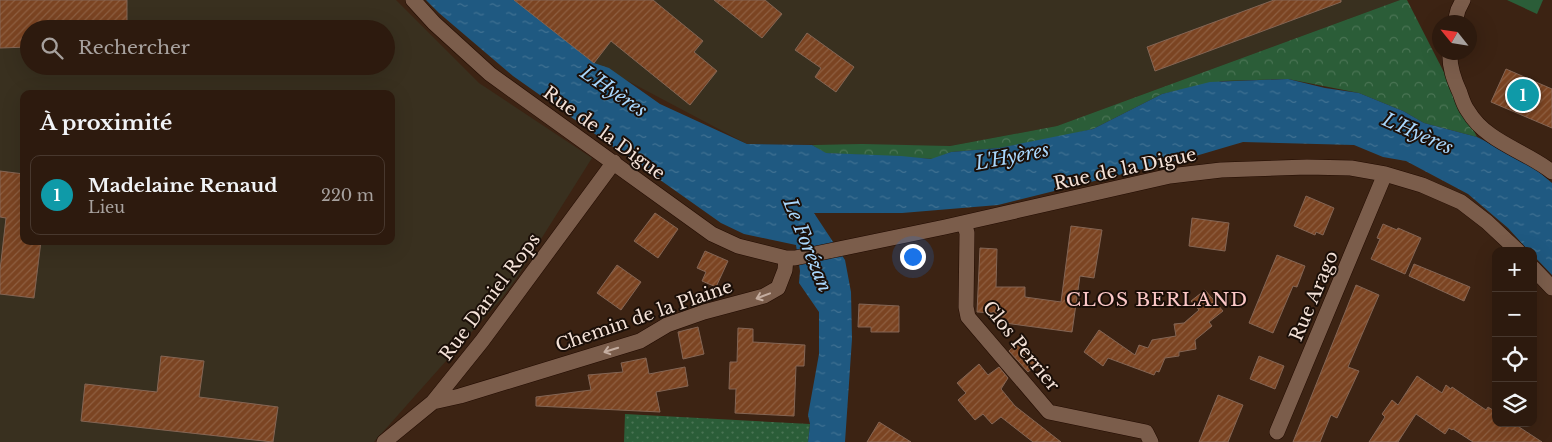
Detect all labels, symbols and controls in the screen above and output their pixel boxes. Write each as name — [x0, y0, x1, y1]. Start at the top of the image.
north arrow — [1432, 15, 1477, 60]
search box — [20, 20, 395, 75]
icon: search — [38, 34, 66, 62]
text: Rechercher — [78, 36, 190, 59]
water label: L'Hyères — [575, 60, 651, 122]
pin: 1 — [1507, 76, 1539, 114]
street label: Rue de la Digue — [539, 81, 669, 185]
water label: L'Hyères — [1378, 107, 1457, 159]
text: À proximité — [40, 110, 172, 136]
water label: L'Hyères — [972, 138, 1051, 175]
street label: Rue de la Digue — [1052, 143, 1198, 195]
text: Madelaine Renaud — [88, 174, 277, 197]
text: 1 — [54, 185, 60, 205]
text: 220 m — [321, 185, 374, 205]
water label: Le Forézan — [778, 194, 837, 295]
text: Lieu — [88, 197, 125, 217]
street label: Rue Daniel Rops — [435, 229, 545, 365]
your location — [900, 244, 926, 270]
map controls — [1492, 247, 1537, 427]
button: + — [1492, 247, 1537, 292]
street label: Rue Arago — [1285, 248, 1343, 344]
street label: Chemin de la Plaine — [553, 275, 735, 357]
district label: CLOS BERLAND — [1066, 288, 1248, 311]
one-way arrow — [756, 291, 771, 301]
button: − — [1492, 292, 1537, 337]
street label: Clos Perrier — [978, 296, 1064, 396]
button: locate — [1492, 337, 1537, 382]
one-way arrow — [603, 345, 619, 355]
button: layers — [1492, 382, 1537, 427]

